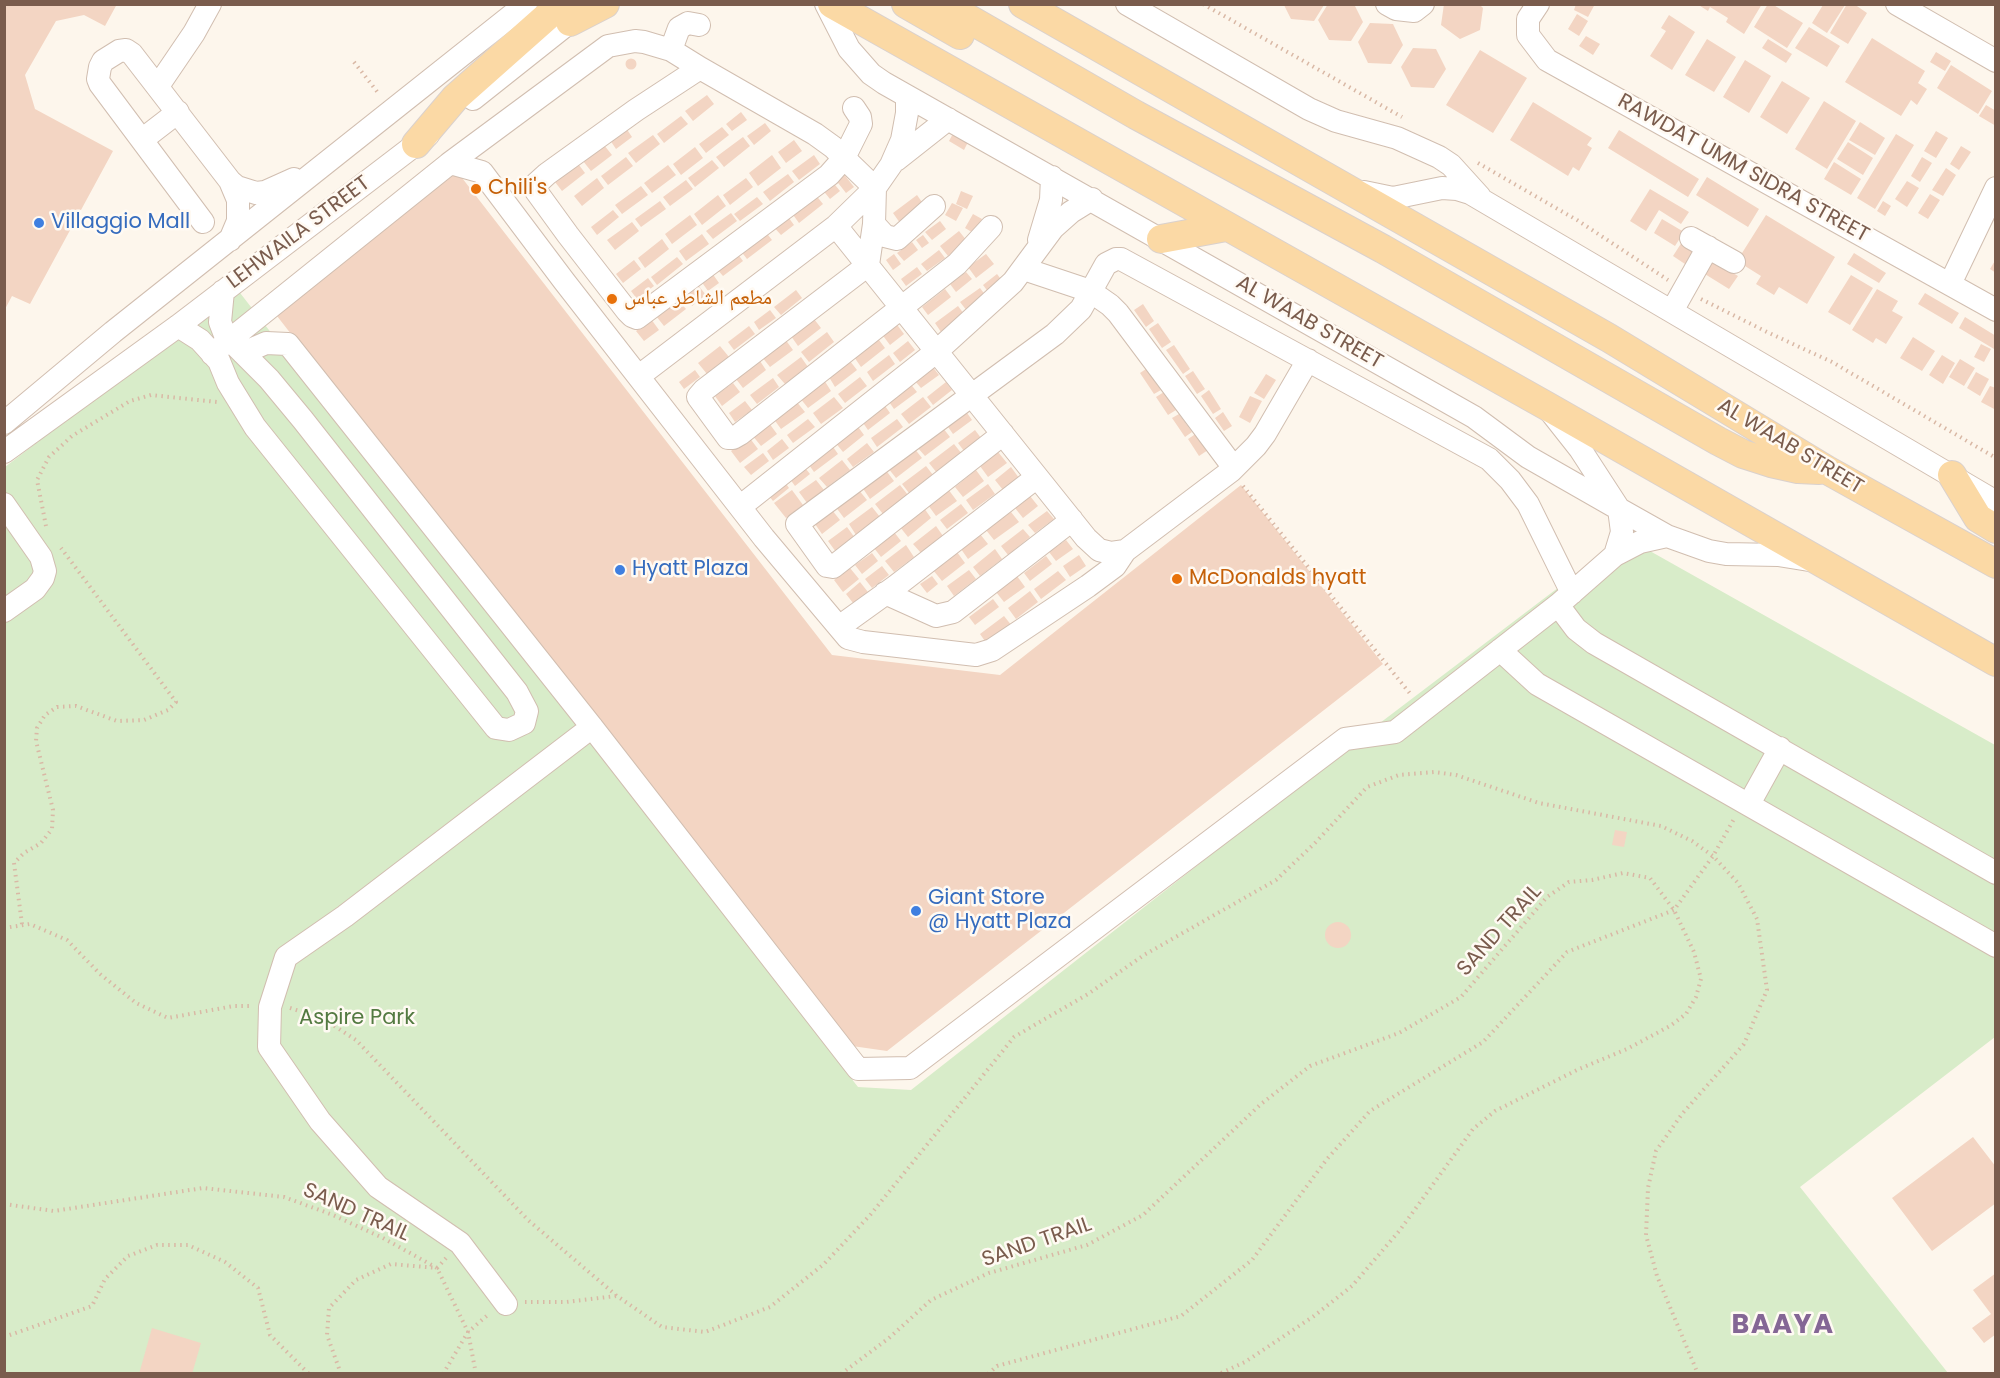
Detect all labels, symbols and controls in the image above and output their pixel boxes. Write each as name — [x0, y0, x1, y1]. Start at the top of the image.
street label: RAWDAT UMM SIDRA STREET — [1613, 89, 1873, 249]
street label: LEHWAILA STREET — [223, 171, 375, 295]
place label: Chili's — [488, 176, 547, 202]
marker: Chili's — [469, 182, 483, 196]
place label: Villaggio Mall — [51, 210, 190, 236]
marker: Villaggio Mall — [32, 216, 46, 230]
street label: AL WAAB STREET — [1231, 271, 1387, 375]
place label: مطعم الشاطر عباس — [624, 286, 772, 312]
marker: مطعم الشاطر عباس — [605, 292, 619, 306]
street label: AL WAAB STREET — [1713, 394, 1867, 500]
place label: Hyatt Plaza — [632, 557, 749, 583]
marker: Hyatt Plaza — [613, 563, 627, 577]
place label: McDonalds hyatt — [1189, 566, 1366, 592]
marker: McDonalds hyatt — [1170, 572, 1184, 586]
street label: SAND TRAIL — [1452, 880, 1548, 982]
place label: Giant Store @ Hyatt Plaza — [928, 886, 1072, 936]
marker: Giant Store @ Hyatt Plaza — [909, 904, 923, 918]
park label: Aspire Park — [299, 1006, 415, 1032]
street label: SAND TRAIL — [299, 1178, 413, 1248]
street label: SAND TRAIL — [979, 1212, 1095, 1274]
district label: BAAYA — [1731, 1310, 1835, 1342]

